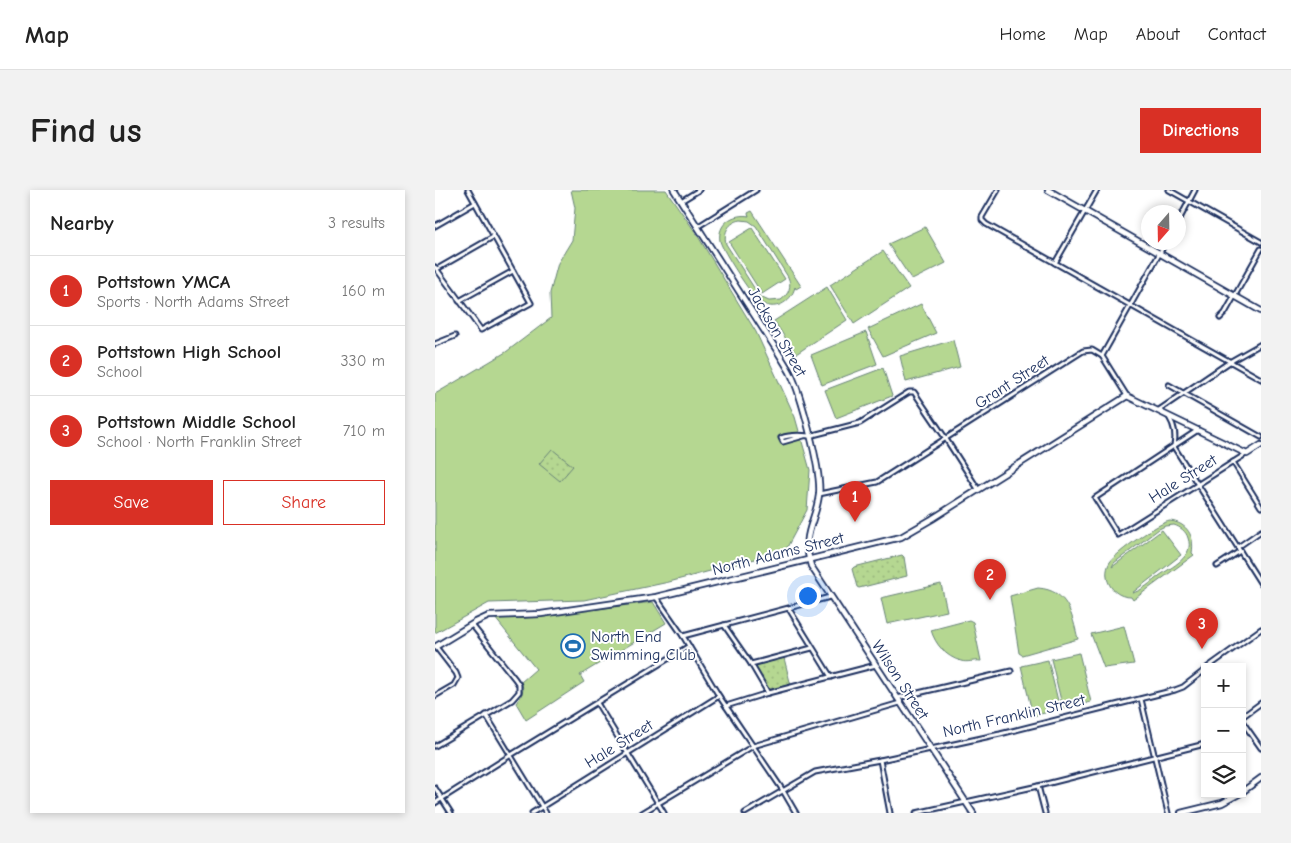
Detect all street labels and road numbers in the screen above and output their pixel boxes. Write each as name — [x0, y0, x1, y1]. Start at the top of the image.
street label: Jackson Street — [744, 284, 810, 380]
street label: Grant Street — [972, 351, 1053, 413]
street label: Hale Street — [1146, 451, 1221, 507]
street label: North Adams Street — [710, 529, 846, 579]
street label: Wilson Street — [868, 637, 932, 723]
street label: North Franklin Street — [941, 691, 1087, 741]
street label: Hale Street — [582, 716, 657, 772]

